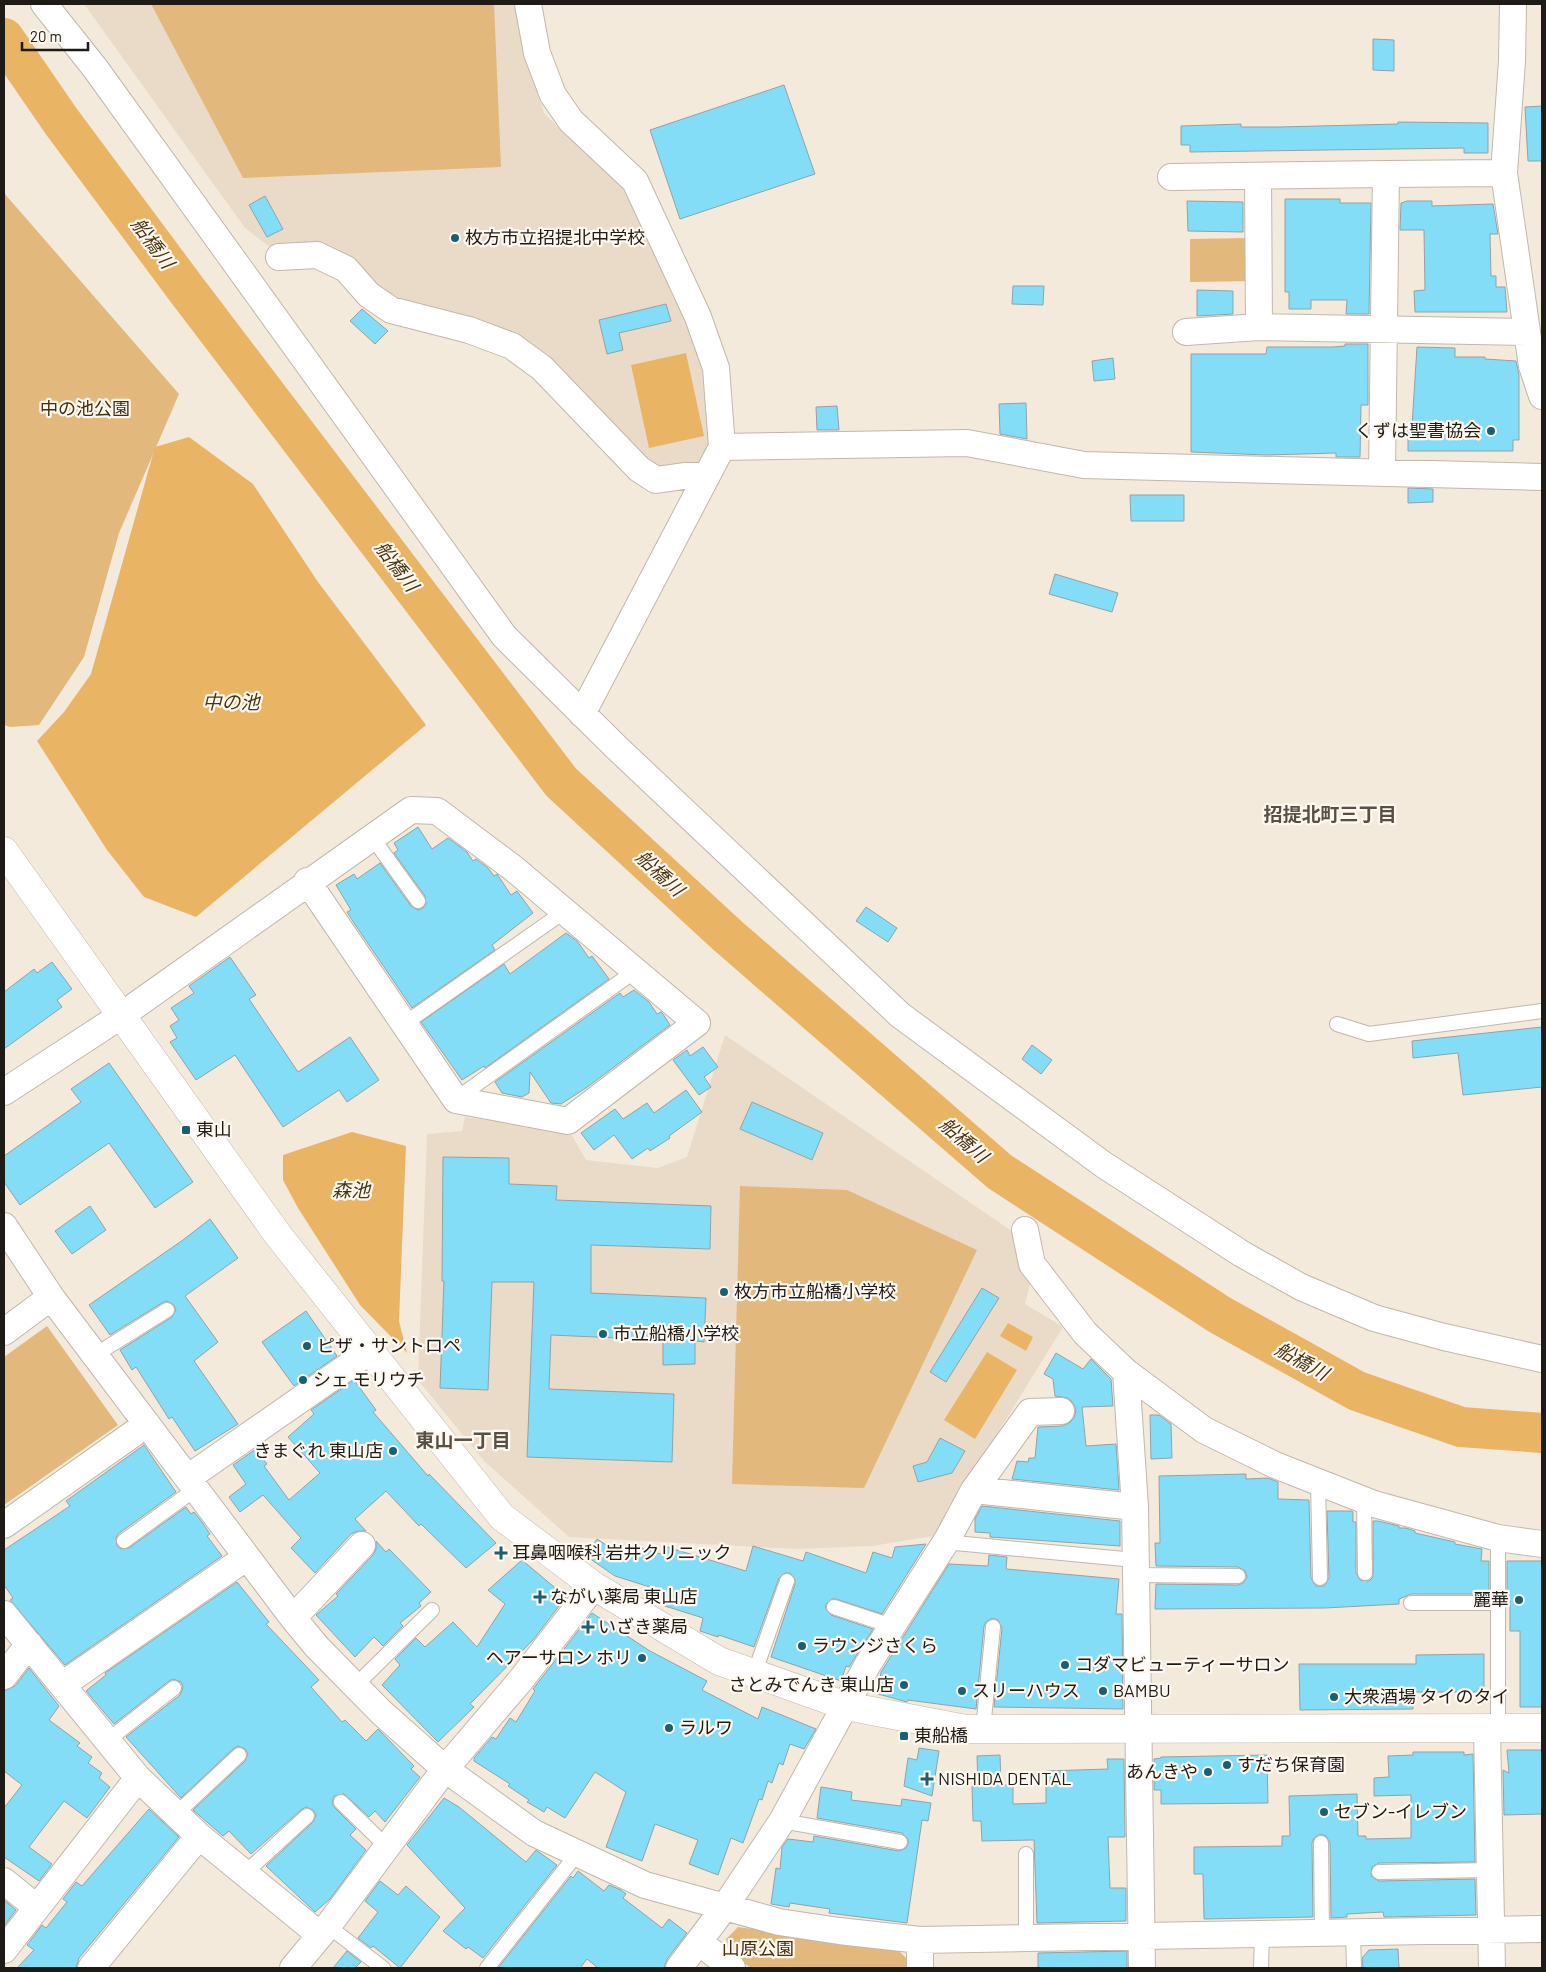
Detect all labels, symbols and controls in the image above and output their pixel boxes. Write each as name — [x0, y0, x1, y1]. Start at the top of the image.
scale bar — [22, 20, 89, 52]
text: 20 m — [30, 27, 62, 45]
water label: 船橋川 — [127, 213, 181, 274]
place label: 枚方市立招提北中学校 — [465, 226, 645, 248]
marker: 枚方市立招提北中学校 — [449, 232, 461, 244]
park label: 中の池公園 — [40, 397, 130, 419]
place label: くずは聖書協会 — [1355, 419, 1481, 441]
marker: くずは聖書協会 — [1485, 425, 1497, 437]
water label: 船橋川 — [371, 536, 425, 597]
water label: 中の池 — [202, 690, 261, 713]
district label: 招提北町三丁目 — [1263, 802, 1397, 825]
water label: 船橋川 — [632, 845, 690, 902]
water label: 船橋川 — [935, 1112, 995, 1168]
place label: 東山 — [196, 1118, 232, 1140]
marker: 東山 — [180, 1124, 192, 1136]
water label: 森池 — [332, 1178, 372, 1201]
place label: 枚方市立船橋小学校 — [734, 1280, 896, 1302]
marker: 枚方市立船橋小学校 — [718, 1286, 730, 1298]
place label: 市立船橋小学校 — [613, 1322, 739, 1344]
marker: 市立船橋小学校 — [597, 1328, 609, 1340]
place label: ピザ・サントロペ — [317, 1334, 461, 1356]
water label: 船橋川 — [1272, 1337, 1334, 1385]
marker: ピザ・サントロペ — [301, 1340, 313, 1352]
place label: シェ モリウチ — [313, 1368, 425, 1390]
marker: シェ モリウチ — [297, 1374, 309, 1386]
district label: 東山一丁目 — [415, 1428, 511, 1451]
place label: きまぐれ 東山店 — [253, 1439, 383, 1461]
marker: きまぐれ 東山店 — [387, 1445, 399, 1457]
place label: 耳鼻咽喉科 岩井クリニック — [512, 1541, 732, 1563]
marker: 耳鼻咽喉科 岩井クリニック — [494, 1546, 508, 1560]
place label: ながい薬局 東山店 — [550, 1585, 698, 1607]
place label: 麗華 — [1473, 1588, 1509, 1610]
marker: ながい薬局 東山店 — [534, 1591, 546, 1603]
marker: 麗華 — [1513, 1594, 1525, 1606]
place label: いざき薬局 — [598, 1615, 688, 1637]
marker: いざき薬局 — [582, 1621, 594, 1633]
place label: ラウンジさくら — [812, 1634, 938, 1656]
marker: ラウンジさくら — [796, 1640, 808, 1652]
place label: ヘアーサロン ホリ — [486, 1646, 632, 1668]
marker: ヘアーサロン ホリ — [636, 1652, 648, 1664]
place label: コダマビューティーサロン — [1075, 1653, 1290, 1675]
marker: コダマビューティーサロン — [1059, 1659, 1071, 1671]
place label: さとみでんき 東山店 — [728, 1673, 894, 1695]
marker: さとみでんき 東山店 — [898, 1679, 910, 1691]
place label: スリーハウス — [972, 1679, 1080, 1701]
place label: BAMBU — [1113, 1679, 1171, 1701]
marker: スリーハウス — [956, 1685, 968, 1697]
marker: BAMBU — [1097, 1685, 1109, 1697]
place label: 大衆酒場 タイのタイ — [1344, 1685, 1510, 1707]
marker: 大衆酒場 タイのタイ — [1328, 1691, 1340, 1703]
place label: ラルワ — [679, 1716, 733, 1738]
marker: ラルワ — [663, 1722, 675, 1734]
place label: 東船橋 — [914, 1724, 968, 1746]
marker: 東船橋 — [898, 1730, 910, 1742]
place label: すだち保育園 — [1237, 1753, 1345, 1775]
marker: すだち保育園 — [1221, 1759, 1233, 1771]
place label: あんきや — [1126, 1760, 1198, 1782]
marker: あんきや — [1202, 1766, 1214, 1778]
place label: NISHIDA DENTAL — [938, 1767, 1072, 1789]
marker: NISHIDA DENTAL — [920, 1772, 934, 1786]
place label: セブン-イレブン — [1334, 1800, 1467, 1822]
marker: セブン-イレブン — [1318, 1806, 1330, 1818]
park label: 山原公園 — [722, 1937, 794, 1959]

